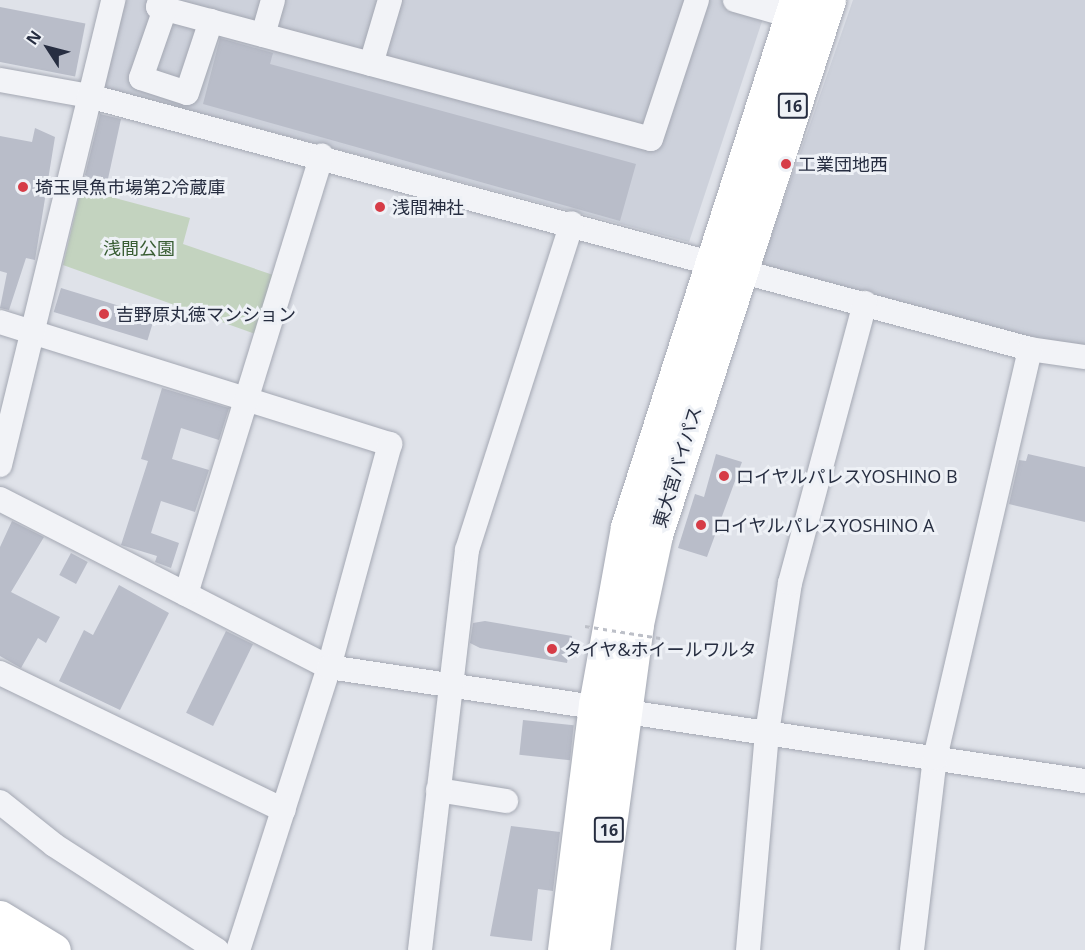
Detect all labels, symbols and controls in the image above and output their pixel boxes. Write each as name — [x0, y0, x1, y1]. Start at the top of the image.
north arrow — [18, 18, 78, 78]
text: N — [21, 26, 46, 49]
road number: 16 — [776, 93, 810, 119]
place label: 工業団地西 — [798, 153, 888, 175]
marker: 工業団地西 — [779, 157, 793, 171]
place label: 埼玉県魚市場第2冷蔵庫 — [35, 176, 225, 198]
marker: 埼玉県魚市場第2冷蔵庫 — [16, 180, 30, 194]
place label: 浅間神社 — [392, 196, 464, 218]
marker: 浅間神社 — [373, 200, 387, 214]
park label: 浅間公園 — [103, 237, 175, 259]
place label: 吉野原丸徳マンション — [116, 303, 296, 325]
marker: 吉野原丸徳マンション — [97, 307, 111, 321]
street label: 東大宮バイパス — [648, 404, 706, 530]
place label: ロイヤルパレスYOSHINO B — [736, 465, 958, 487]
marker: ロイヤルパレスYOSHINO B — [717, 469, 731, 483]
place label: ロイヤルパレスYOSHINO A — [713, 514, 935, 536]
marker: ロイヤルパレスYOSHINO A — [694, 518, 708, 532]
place label: タイヤ&ホイールワルタ — [564, 638, 757, 660]
marker: タイヤ&ホイールワルタ — [545, 642, 559, 656]
road number: 16 — [592, 817, 626, 843]

